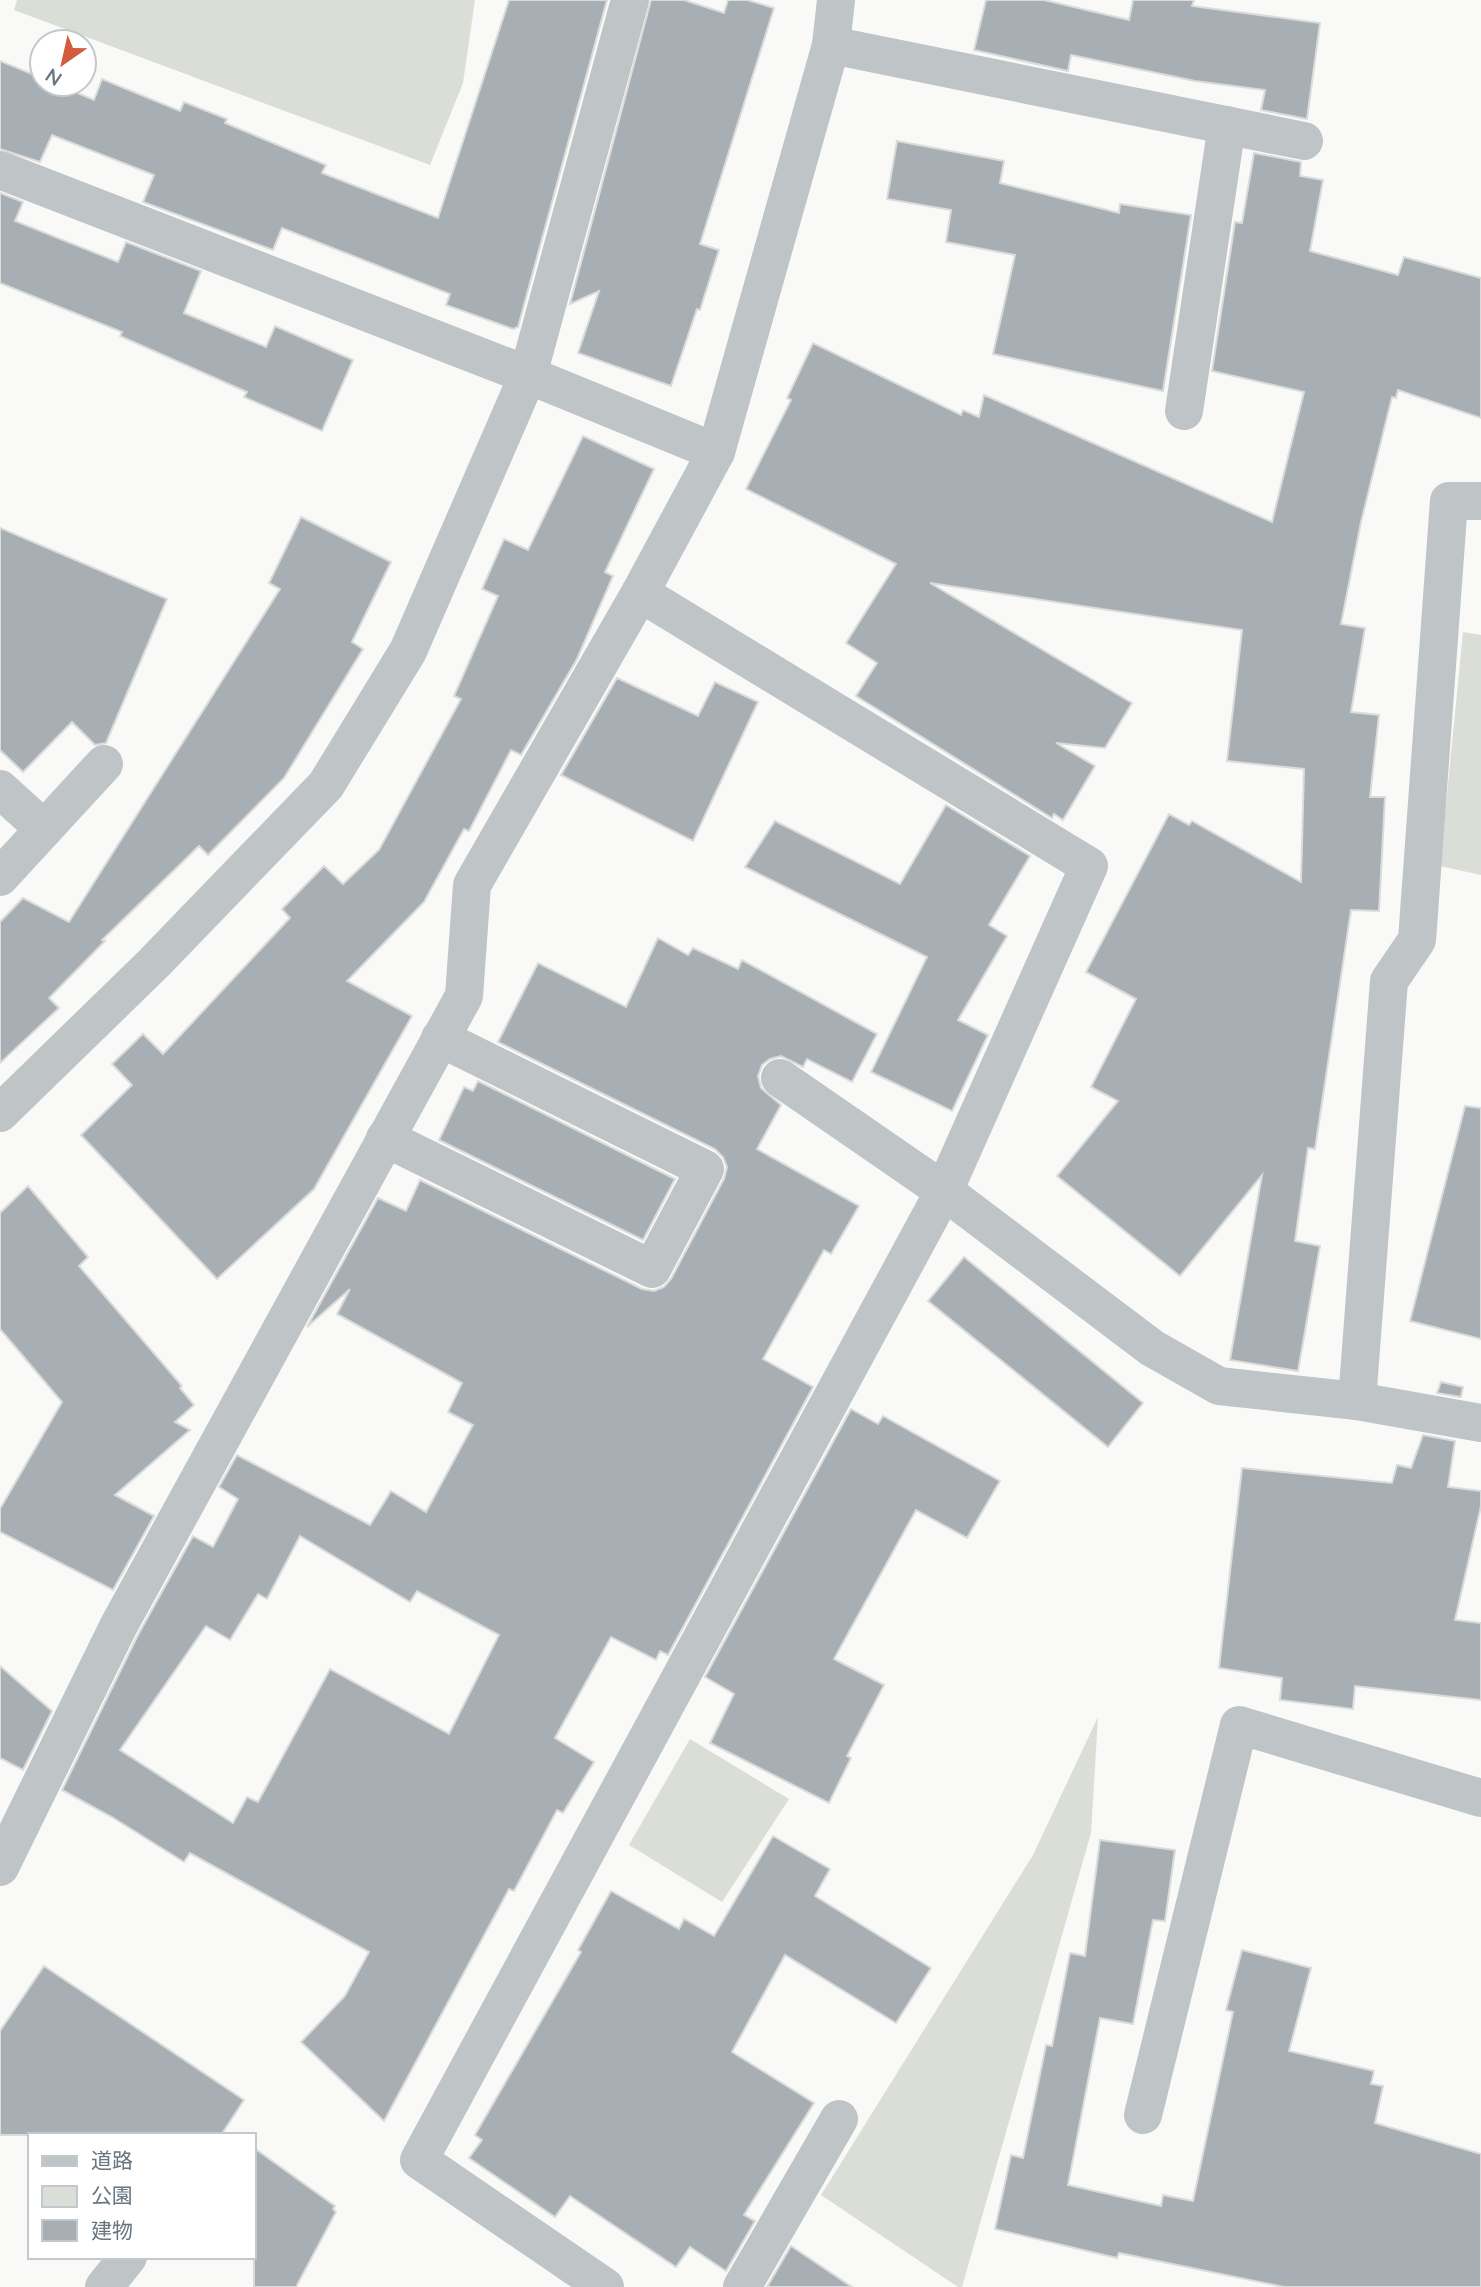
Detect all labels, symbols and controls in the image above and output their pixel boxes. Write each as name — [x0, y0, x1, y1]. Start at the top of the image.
north arrow — [28, 28, 98, 98]
text: N — [41, 64, 66, 91]
legend — [28, 2133, 256, 2259]
text: 道路 — [91, 2147, 133, 2172]
text: 公園 — [91, 2182, 133, 2207]
text: 建物 — [91, 2217, 133, 2242]

